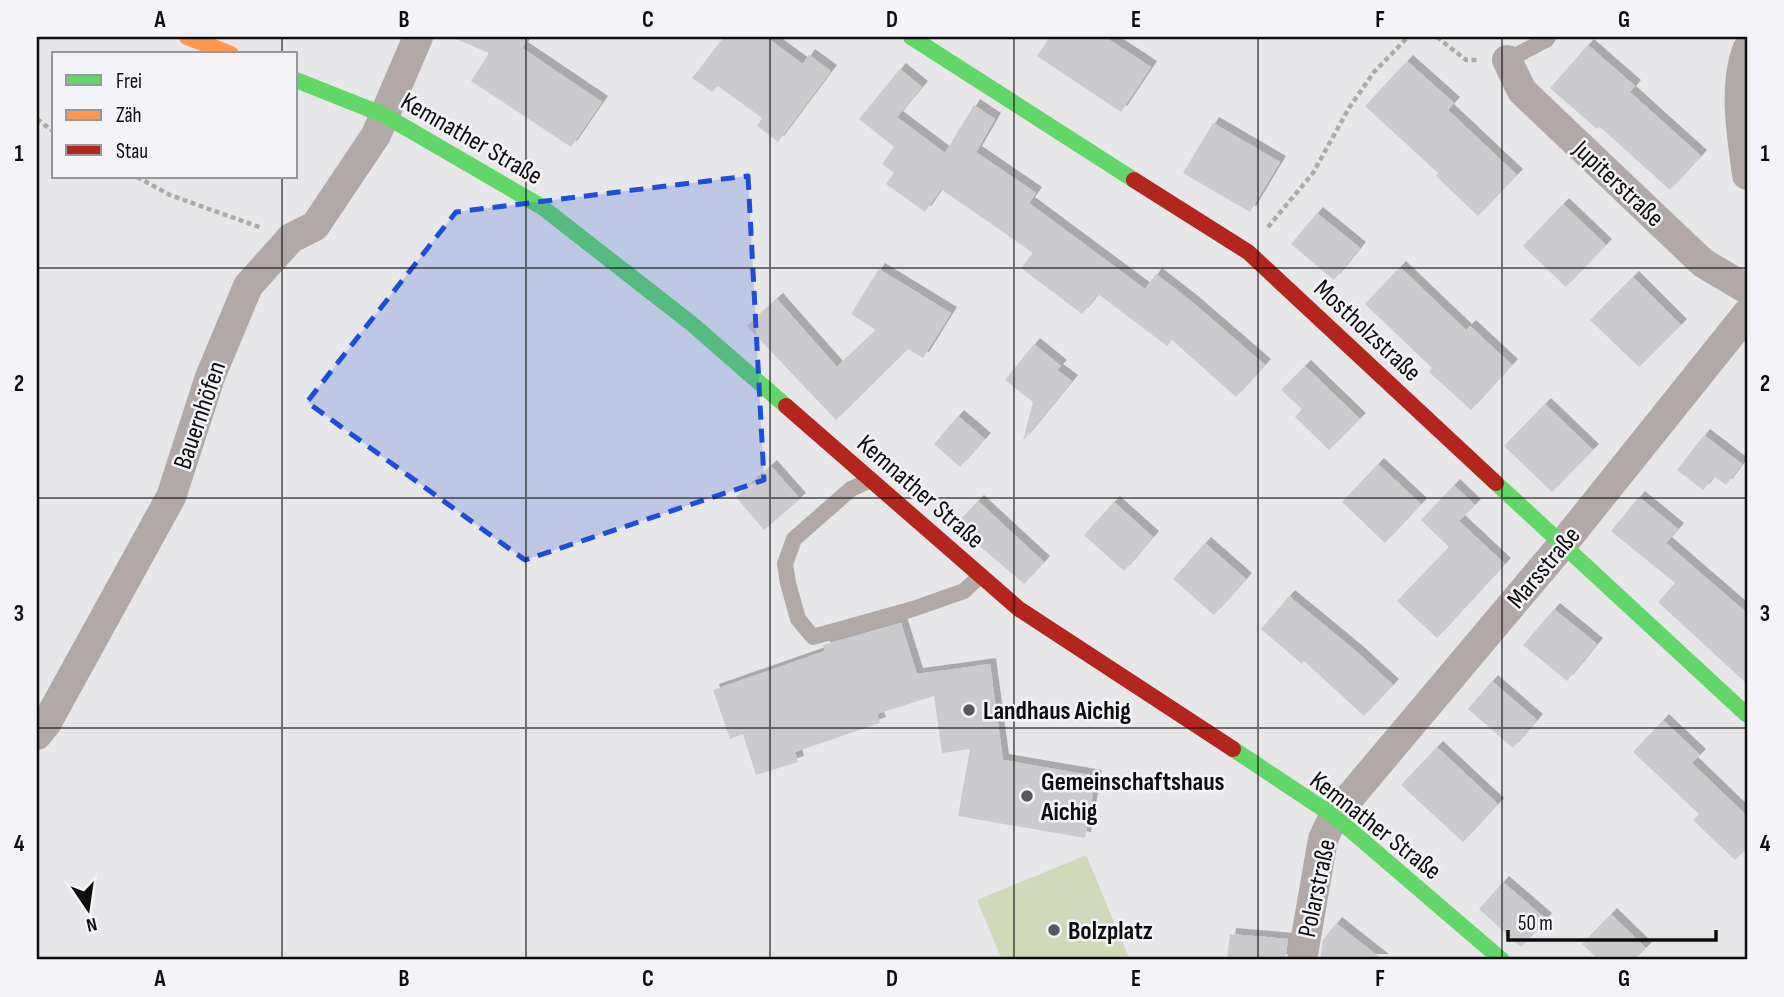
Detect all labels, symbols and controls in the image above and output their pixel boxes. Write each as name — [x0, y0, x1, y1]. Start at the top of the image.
text: A — [154, 6, 167, 34]
text: B — [399, 6, 410, 34]
text: C — [642, 6, 654, 34]
text: D — [886, 6, 898, 34]
text: E — [1131, 6, 1141, 34]
text: F — [1375, 6, 1385, 34]
text: G — [1618, 6, 1630, 34]
legend — [52, 52, 298, 178]
text: Frei — [116, 69, 142, 94]
street label: Kemnather Straße — [395, 86, 547, 192]
text: Zäh — [116, 103, 142, 128]
street label: Jupiterstraße — [1565, 134, 1670, 234]
text: Stau — [116, 139, 148, 164]
text: 1 — [14, 140, 24, 168]
text: 1 — [1760, 140, 1770, 168]
street label: Mostholzstraße — [1307, 274, 1427, 389]
street label: Bauernhöfen — [168, 358, 233, 473]
text: 2 — [14, 370, 24, 398]
text: 2 — [1760, 370, 1770, 398]
street label: Kemnather Straße — [850, 429, 990, 556]
street label: Marsstraße — [1501, 521, 1587, 615]
text: 3 — [14, 600, 24, 628]
text: 3 — [1760, 600, 1770, 628]
place label: Landhaus Aichig — [983, 696, 1131, 727]
marker: Landhaus Aichig — [961, 702, 977, 718]
street label: Kemnather Straße — [1303, 765, 1447, 887]
place label: Gemeinschaftshaus Aichig — [1040, 767, 1225, 828]
marker: Gemeinschaftshaus Aichig — [1019, 788, 1035, 804]
text: 4 — [14, 830, 25, 858]
text: 4 — [1760, 830, 1771, 858]
street label: Polarstraße — [1292, 836, 1343, 940]
north arrow — [52, 874, 122, 944]
scale bar — [1508, 899, 1716, 943]
text: 50 m — [1518, 911, 1553, 936]
text: N — [84, 912, 99, 936]
place label: Bolzplatz — [1068, 916, 1153, 947]
marker: Bolzplatz — [1046, 922, 1062, 938]
text: A — [154, 965, 167, 993]
text: B — [399, 965, 410, 993]
text: C — [642, 965, 654, 993]
text: D — [886, 965, 898, 993]
text: E — [1131, 965, 1141, 993]
text: F — [1375, 965, 1385, 993]
text: G — [1618, 965, 1630, 993]

